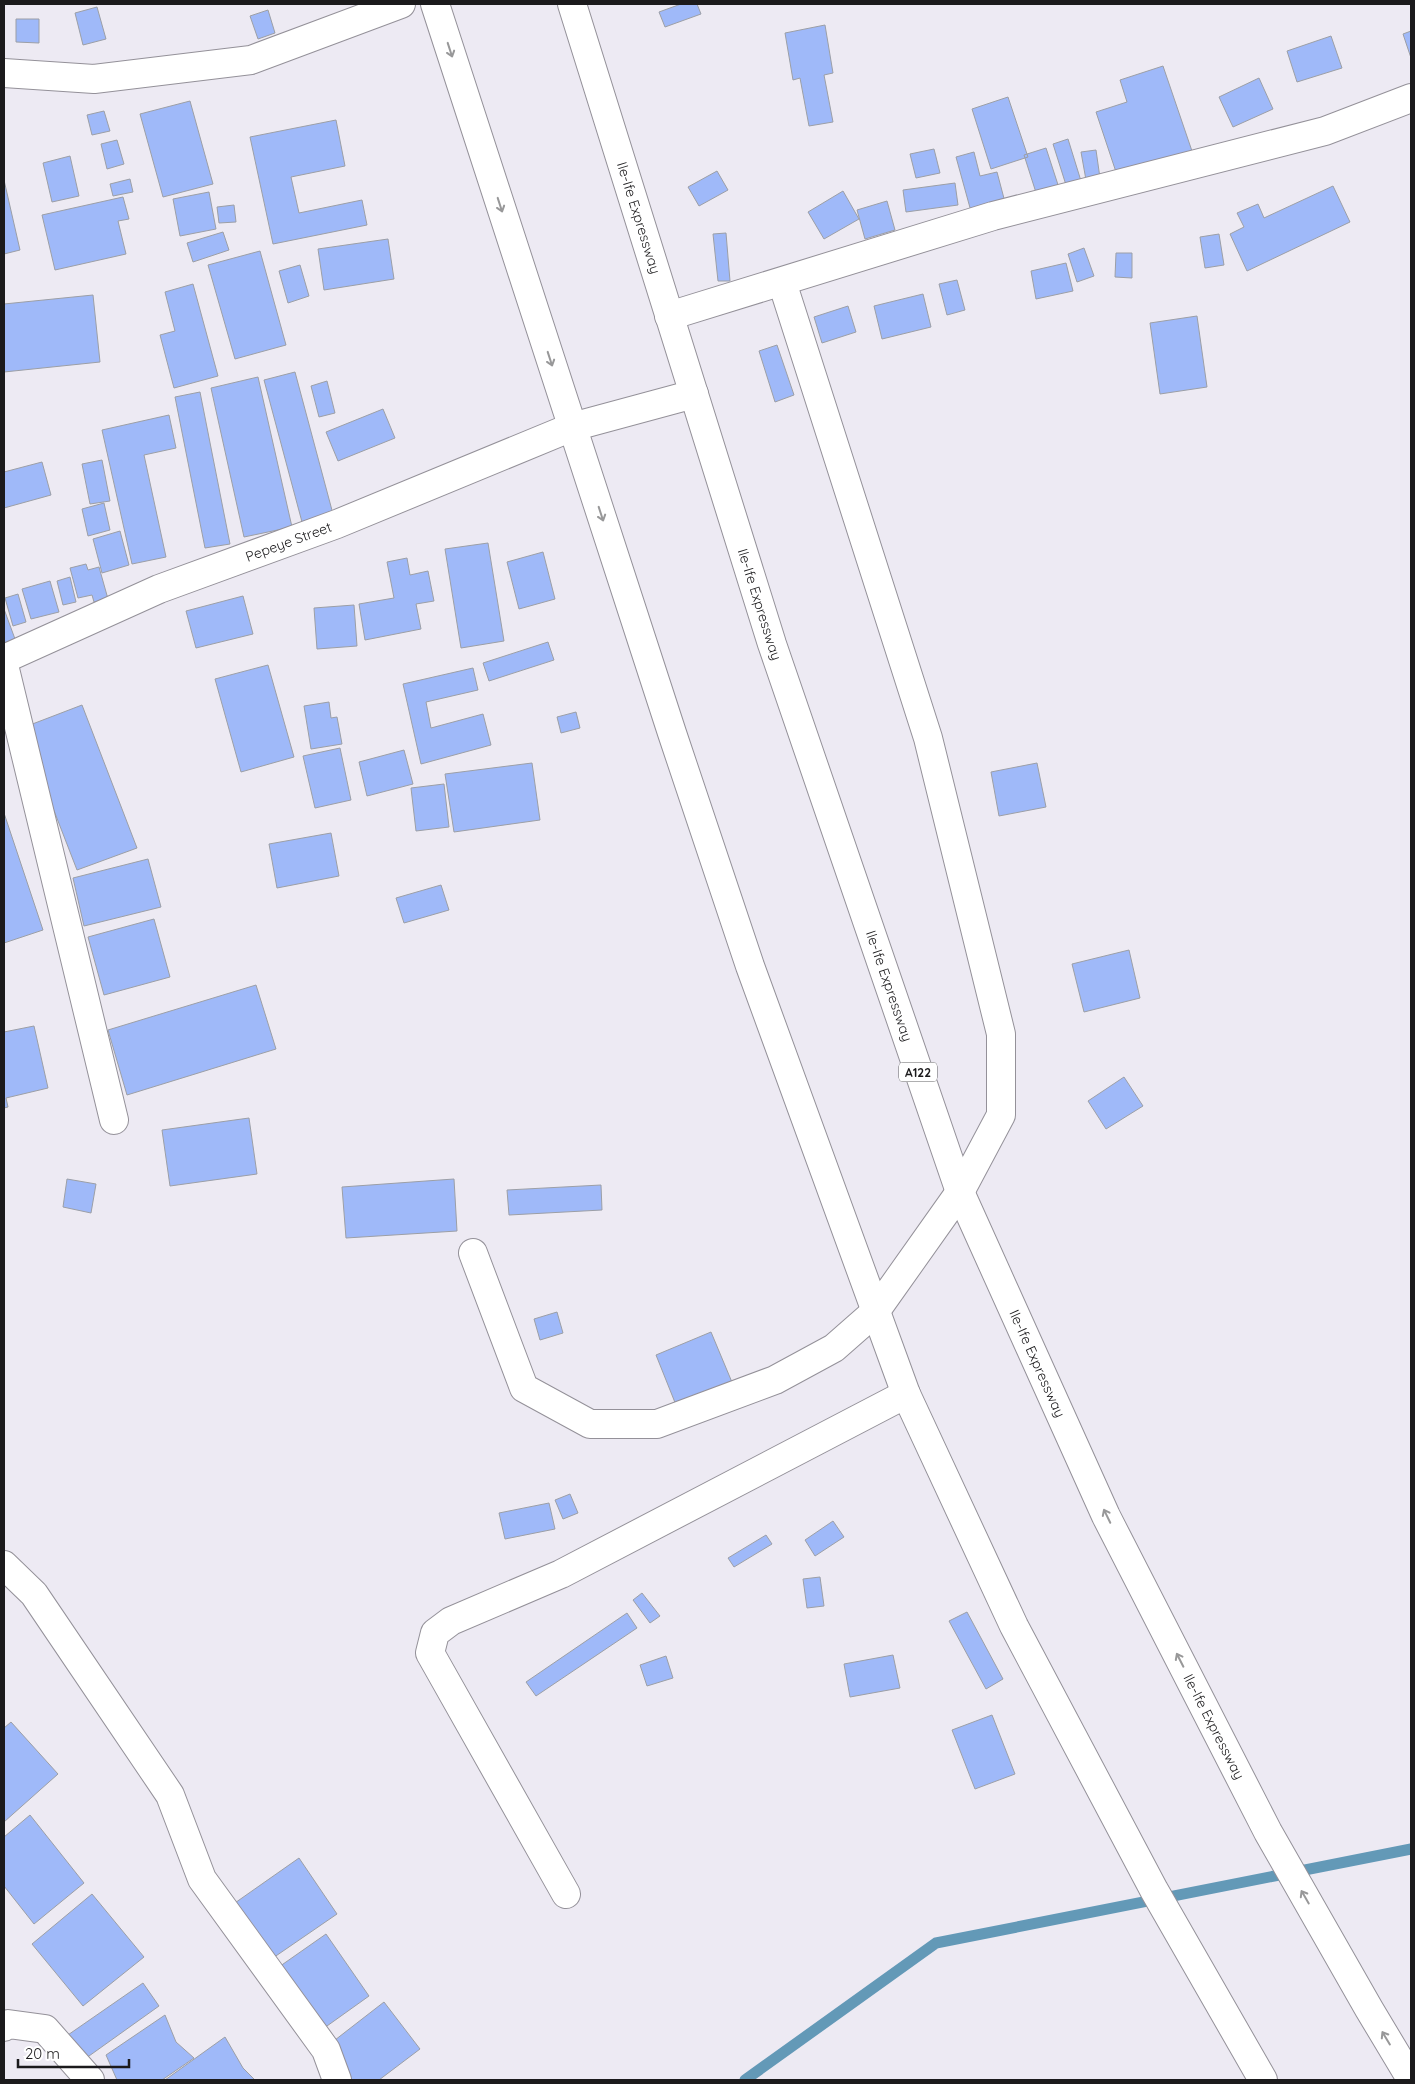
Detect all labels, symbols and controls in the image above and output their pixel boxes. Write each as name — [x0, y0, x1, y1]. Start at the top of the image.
one-way arrow — [446, 42, 456, 58]
street label: Ile-Ife Expressway — [613, 160, 665, 276]
one-way arrow — [496, 196, 506, 212]
one-way arrow — [546, 351, 556, 367]
one-way arrow — [596, 506, 606, 522]
street label: Pepeye Street — [243, 518, 334, 566]
street label: Ile-Ife Expressway — [734, 546, 786, 663]
street label: Ile-Ife Expressway — [862, 928, 917, 1044]
road number: A122 — [899, 1062, 937, 1082]
street label: Ile-Ife Expressway — [1005, 1307, 1069, 1420]
one-way arrow — [1101, 1508, 1111, 1523]
one-way arrow — [1175, 1653, 1184, 1668]
street label: Ile-Ife Expressway — [1179, 1671, 1249, 1782]
one-way arrow — [1299, 1890, 1309, 1905]
one-way arrow — [1381, 2031, 1391, 2045]
scale bar — [18, 2036, 129, 2068]
text: 20 m — [25, 2044, 60, 2063]

